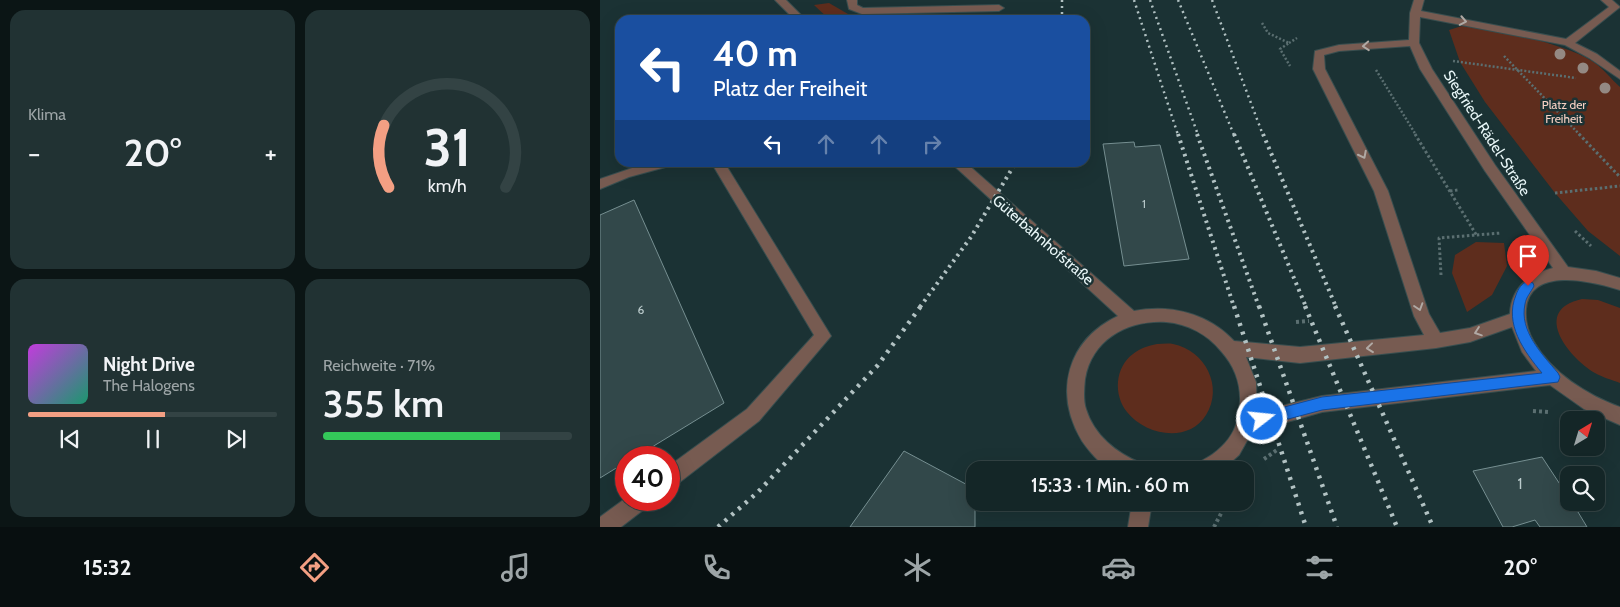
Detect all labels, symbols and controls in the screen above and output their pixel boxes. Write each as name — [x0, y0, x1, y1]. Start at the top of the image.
one-way arrow — [1458, 15, 1467, 26]
text: 40 m — [713, 32, 798, 75]
icon: left — [630, 35, 695, 100]
one-way arrow — [1361, 41, 1369, 52]
street label: Siegfried-Rädel-Straße — [1440, 67, 1534, 199]
text: Platz der Freiheit — [713, 75, 867, 102]
park label: Platz der Freiheit — [1542, 97, 1586, 126]
text: Klima — [28, 105, 66, 124]
text: 31 — [424, 116, 471, 179]
text: 20° — [124, 129, 181, 176]
icon: left — [759, 130, 787, 158]
icon: ahead — [812, 130, 840, 158]
icon: ahead — [865, 130, 893, 158]
icon: right — [918, 130, 946, 158]
text: − — [28, 136, 40, 170]
text: + — [265, 136, 277, 170]
one-way arrow — [1357, 149, 1367, 158]
text: km/h — [428, 175, 467, 196]
street label: Güterbahnhofstraße — [989, 191, 1097, 289]
house number: 1 — [1142, 196, 1146, 211]
pin — [1507, 235, 1549, 286]
icon: arrive — [1514, 242, 1542, 270]
house number: 6 — [638, 302, 645, 317]
one-way arrow — [1413, 302, 1423, 311]
one-way arrow — [1474, 326, 1483, 336]
one-way arrow — [1366, 342, 1374, 353]
text: Night Drive — [103, 353, 195, 376]
text: Reichweite · 71% — [323, 356, 435, 375]
text: The Halogens — [103, 376, 195, 395]
text: 355 km — [323, 380, 444, 427]
position arrow — [1235, 392, 1287, 444]
north arrow — [1560, 411, 1605, 456]
map controls — [1560, 411, 1605, 511]
icon: previous — [56, 425, 84, 453]
icon: pause — [139, 425, 167, 453]
icon: next — [222, 425, 250, 453]
speed limit sign: 40 — [615, 446, 680, 511]
button: search — [1560, 466, 1605, 511]
text: 15:33 · 1 Min. · 60 m — [1031, 474, 1189, 497]
house number: 1 — [1518, 475, 1522, 493]
icon: directions — [297, 550, 332, 585]
icon: music — [498, 550, 533, 585]
icon: phone — [699, 550, 734, 585]
icon: climate — [900, 550, 935, 585]
icon: car — [1101, 550, 1136, 585]
icon: filters — [1302, 550, 1337, 585]
text: 15:32 — [83, 554, 131, 581]
text: 20° — [1503, 554, 1537, 581]

